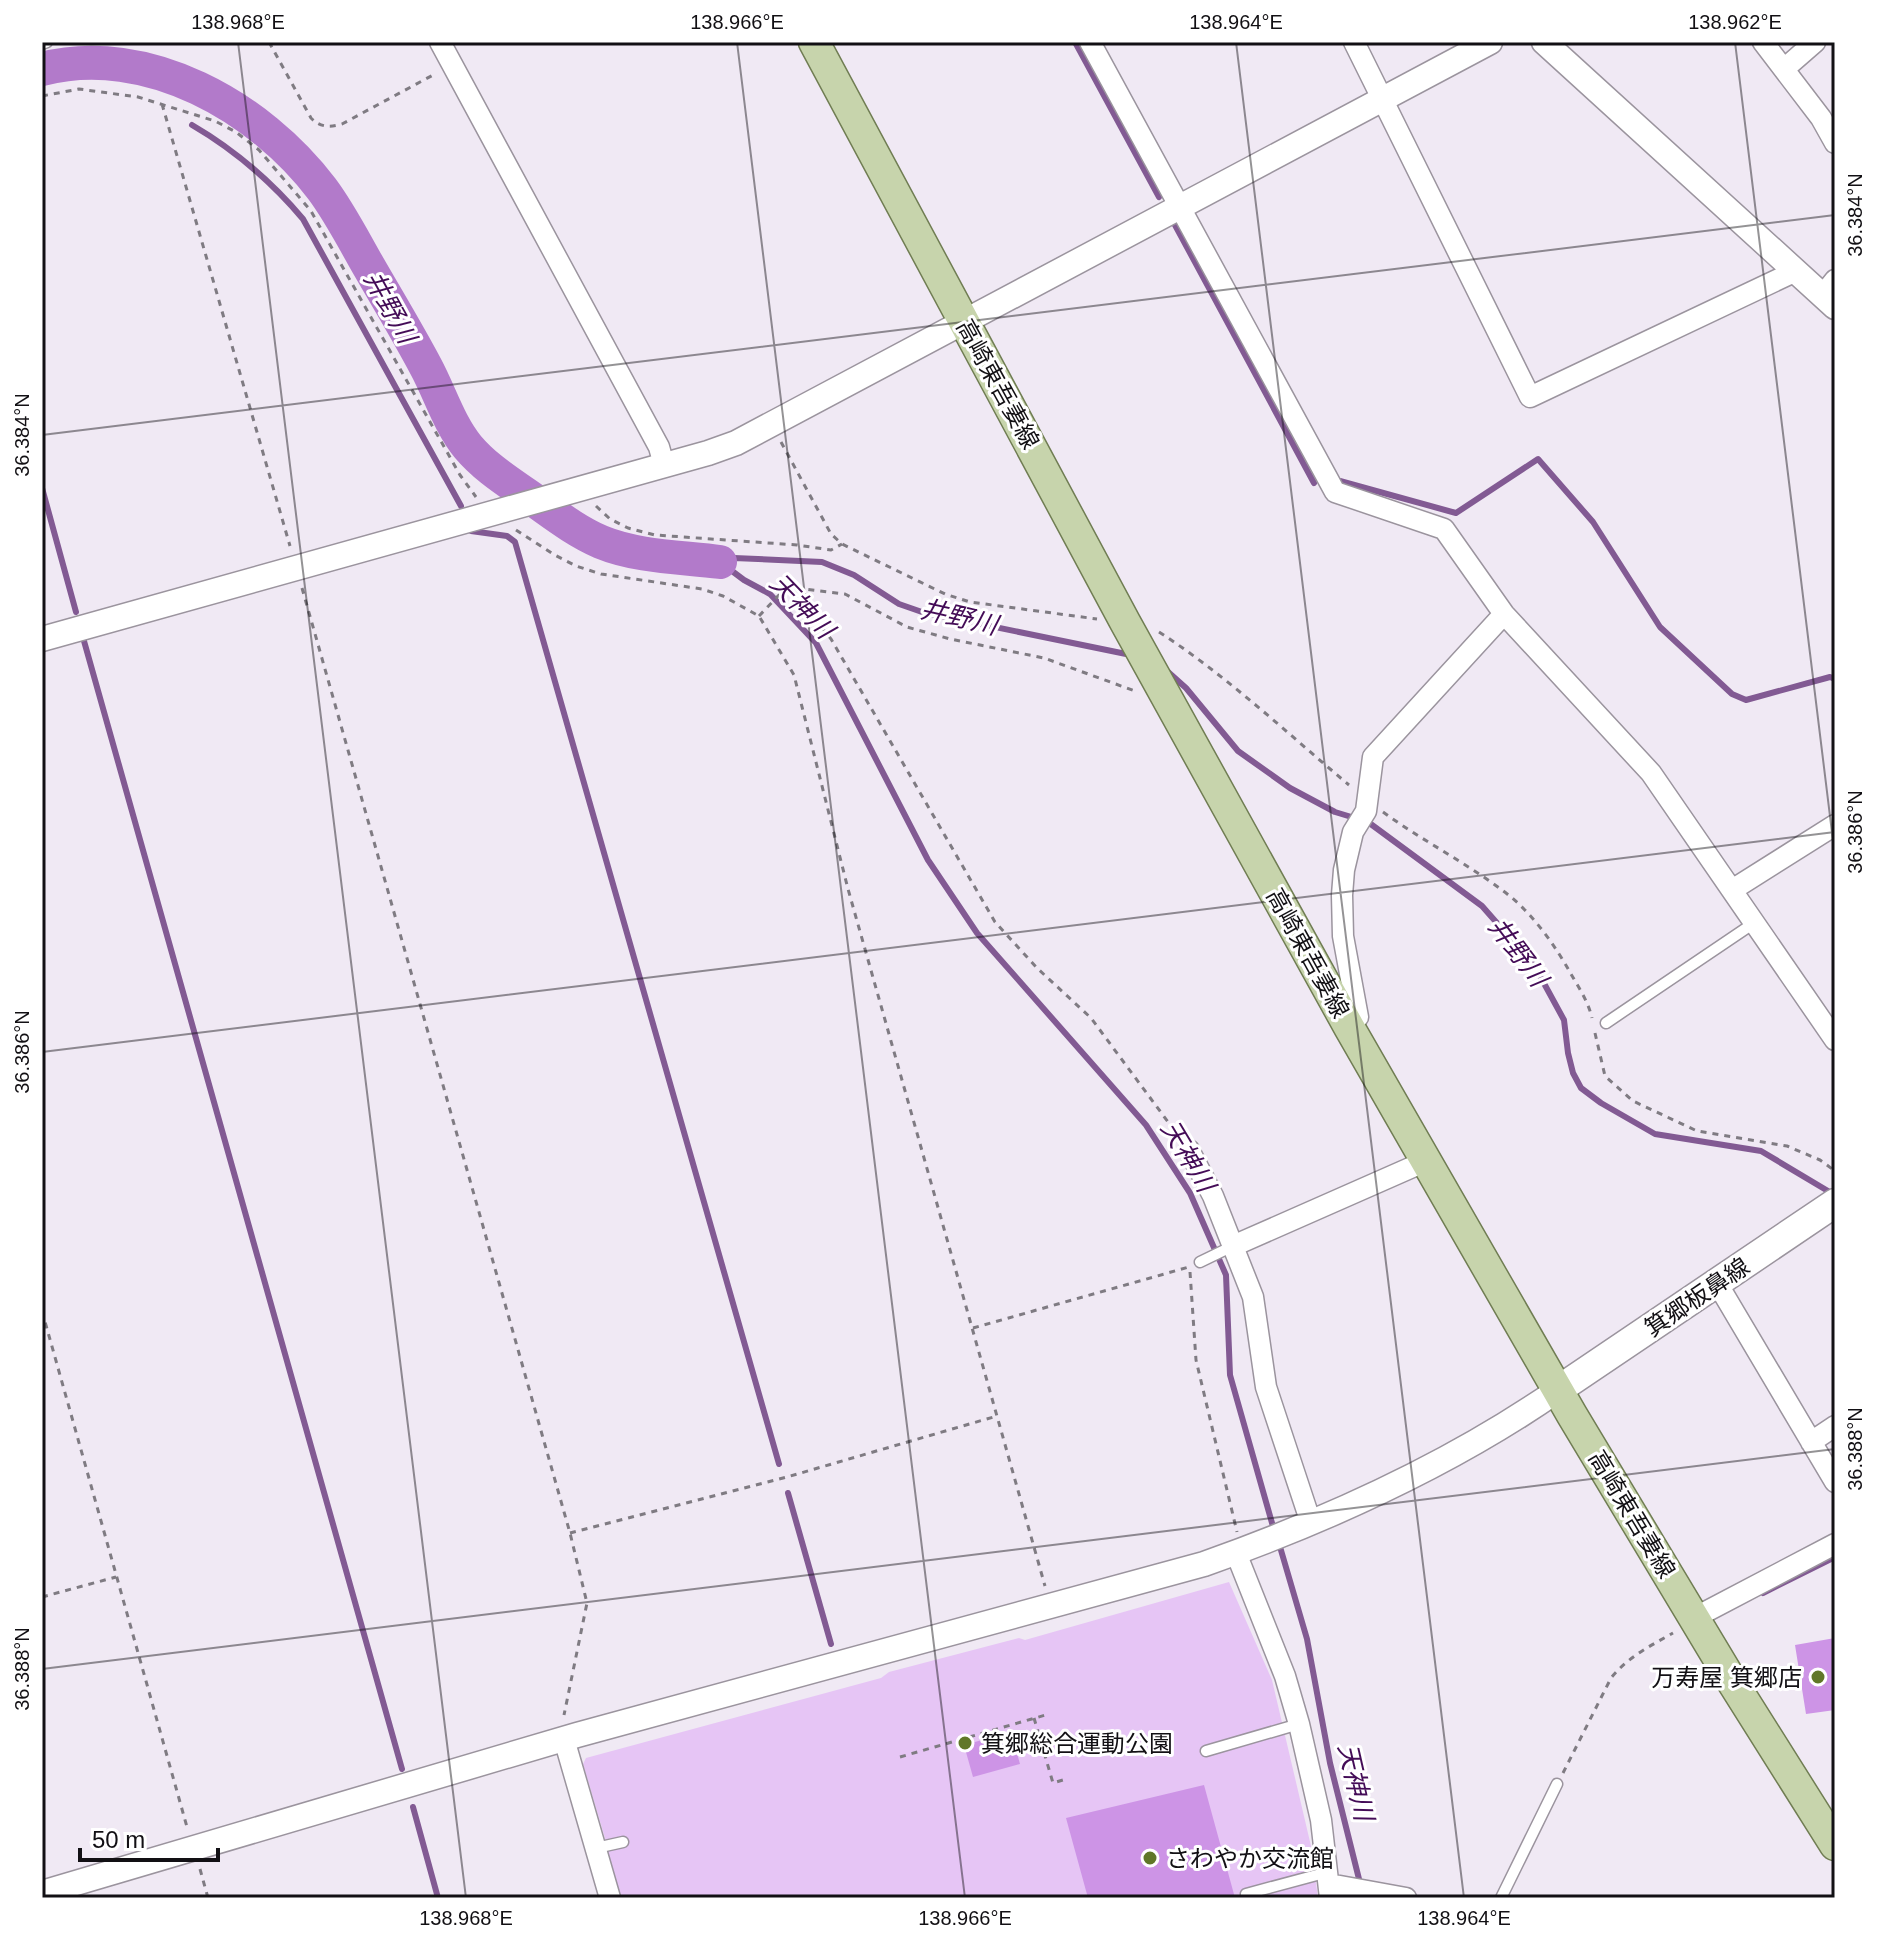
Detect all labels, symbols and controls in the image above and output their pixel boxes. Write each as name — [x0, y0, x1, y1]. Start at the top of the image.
text: 138.968°E — [191, 11, 285, 33]
text: 138.966°E — [690, 11, 784, 33]
text: 138.964°E — [1189, 11, 1283, 33]
text: 138.962°E — [1688, 11, 1782, 33]
text: 36.384°N — [1844, 173, 1866, 257]
water label: 井野川 — [358, 266, 423, 351]
street label: 高崎東吾妻線 — [951, 314, 1045, 454]
text: 36.384°N — [11, 393, 33, 477]
water label: 天神川 — [764, 568, 842, 647]
water label: 井野川 — [918, 594, 1003, 641]
text: 36.386°N — [1844, 790, 1866, 874]
street label: 高崎東吾妻線 — [1261, 883, 1355, 1023]
water label: 井野川 — [1483, 912, 1555, 995]
text: 36.386°N — [11, 1010, 33, 1094]
water label: 天神川 — [1155, 1115, 1222, 1200]
street label: 箕郷板鼻線 — [1640, 1252, 1754, 1342]
text: 36.388°N — [1844, 1407, 1866, 1491]
street label: 高崎東吾妻線 — [1583, 1445, 1681, 1583]
text: 36.388°N — [11, 1627, 33, 1711]
place label: 万寿屋 箕郷店 — [1651, 1664, 1802, 1691]
marker: 万寿屋 箕郷店 — [1809, 1668, 1827, 1686]
place label: 箕郷総合運動公園 — [981, 1730, 1173, 1757]
marker: 箕郷総合運動公園 — [956, 1734, 974, 1752]
water label: 天神川 — [1333, 1741, 1380, 1826]
scale bar — [80, 1812, 218, 1862]
text: 50 m — [92, 1826, 145, 1853]
place label: さわやか交流館 — [1166, 1845, 1334, 1872]
marker: さわやか交流館 — [1141, 1849, 1159, 1867]
text: 138.968°E — [419, 1907, 513, 1929]
text: 138.966°E — [918, 1907, 1012, 1929]
text: 138.964°E — [1417, 1907, 1511, 1929]

